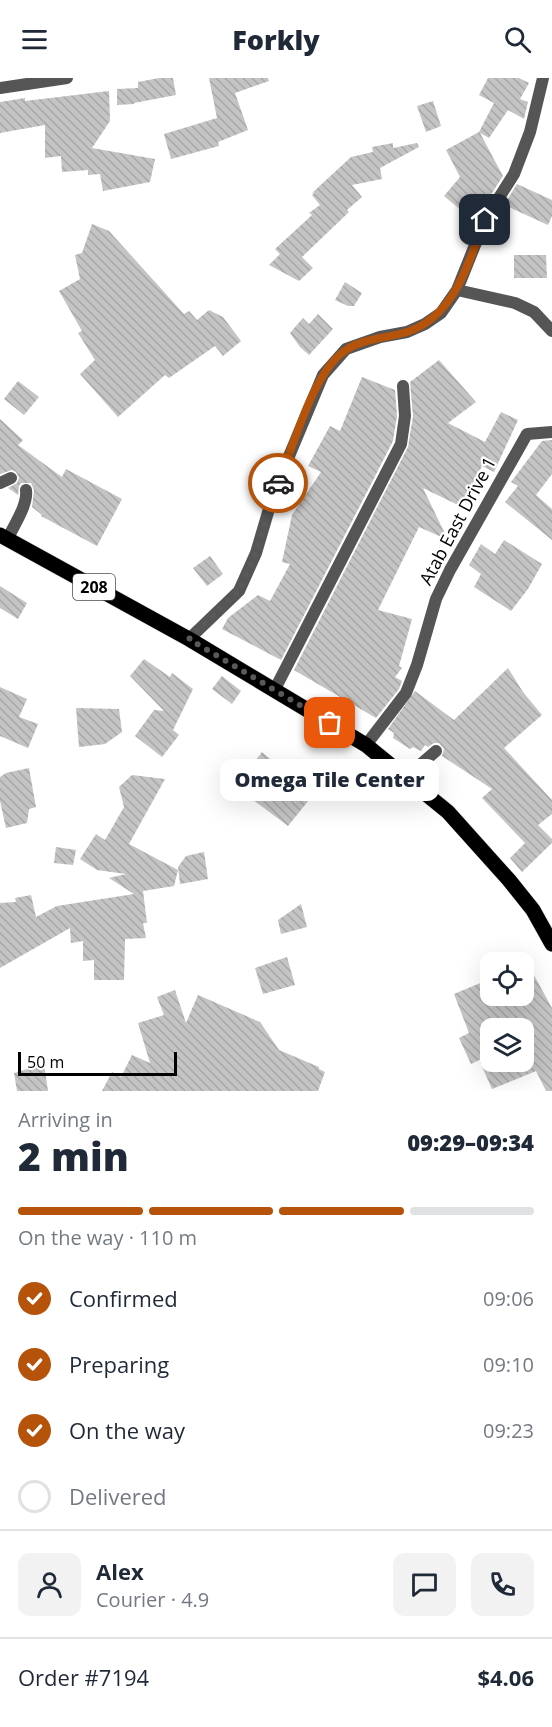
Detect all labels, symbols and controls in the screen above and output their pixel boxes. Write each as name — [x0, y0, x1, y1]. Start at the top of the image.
text: Forkly — [232, 21, 320, 58]
icon: menu — [18, 23, 51, 56]
icon: search — [501, 23, 534, 56]
pin — [459, 194, 510, 245]
icon: home — [468, 203, 501, 236]
street label: Atab East Drive 1 — [413, 452, 501, 589]
courier — [248, 453, 308, 513]
icon: car — [262, 467, 295, 500]
road number: 208 — [73, 574, 115, 600]
pin — [304, 697, 355, 748]
icon: bag — [313, 706, 346, 739]
callout: Omega Tile Center — [220, 759, 440, 801]
text: Omega Tile Center — [234, 766, 425, 793]
map controls — [480, 952, 534, 1072]
button: locate — [480, 952, 534, 1006]
button: layers — [480, 1018, 534, 1072]
scale bar — [18, 1049, 177, 1076]
text: 50 m — [27, 1051, 64, 1073]
text: Arriving in — [18, 1106, 113, 1133]
text: 09:29–09:34 — [407, 1127, 534, 1157]
text: 2 min — [18, 1129, 129, 1182]
text: On the way · 110 m — [18, 1224, 197, 1251]
icon: check — [18, 1282, 51, 1315]
text: Confirmed — [69, 1283, 178, 1313]
text: 09:06 — [483, 1285, 534, 1312]
icon: check — [18, 1348, 51, 1381]
text: Preparing — [69, 1349, 169, 1379]
text: 09:10 — [483, 1351, 534, 1378]
icon: check — [18, 1414, 51, 1447]
text: On the way — [69, 1415, 185, 1445]
text: 09:23 — [483, 1417, 534, 1444]
text: Delivered — [69, 1481, 167, 1511]
button: person — [18, 1553, 81, 1616]
button: chat — [393, 1553, 456, 1616]
button: phone — [471, 1553, 534, 1616]
text: Alex — [96, 1556, 144, 1586]
text: Courier · 4.9 — [96, 1586, 209, 1613]
text: Order #7194 — [18, 1662, 149, 1692]
text: $4.06 — [477, 1662, 534, 1692]

